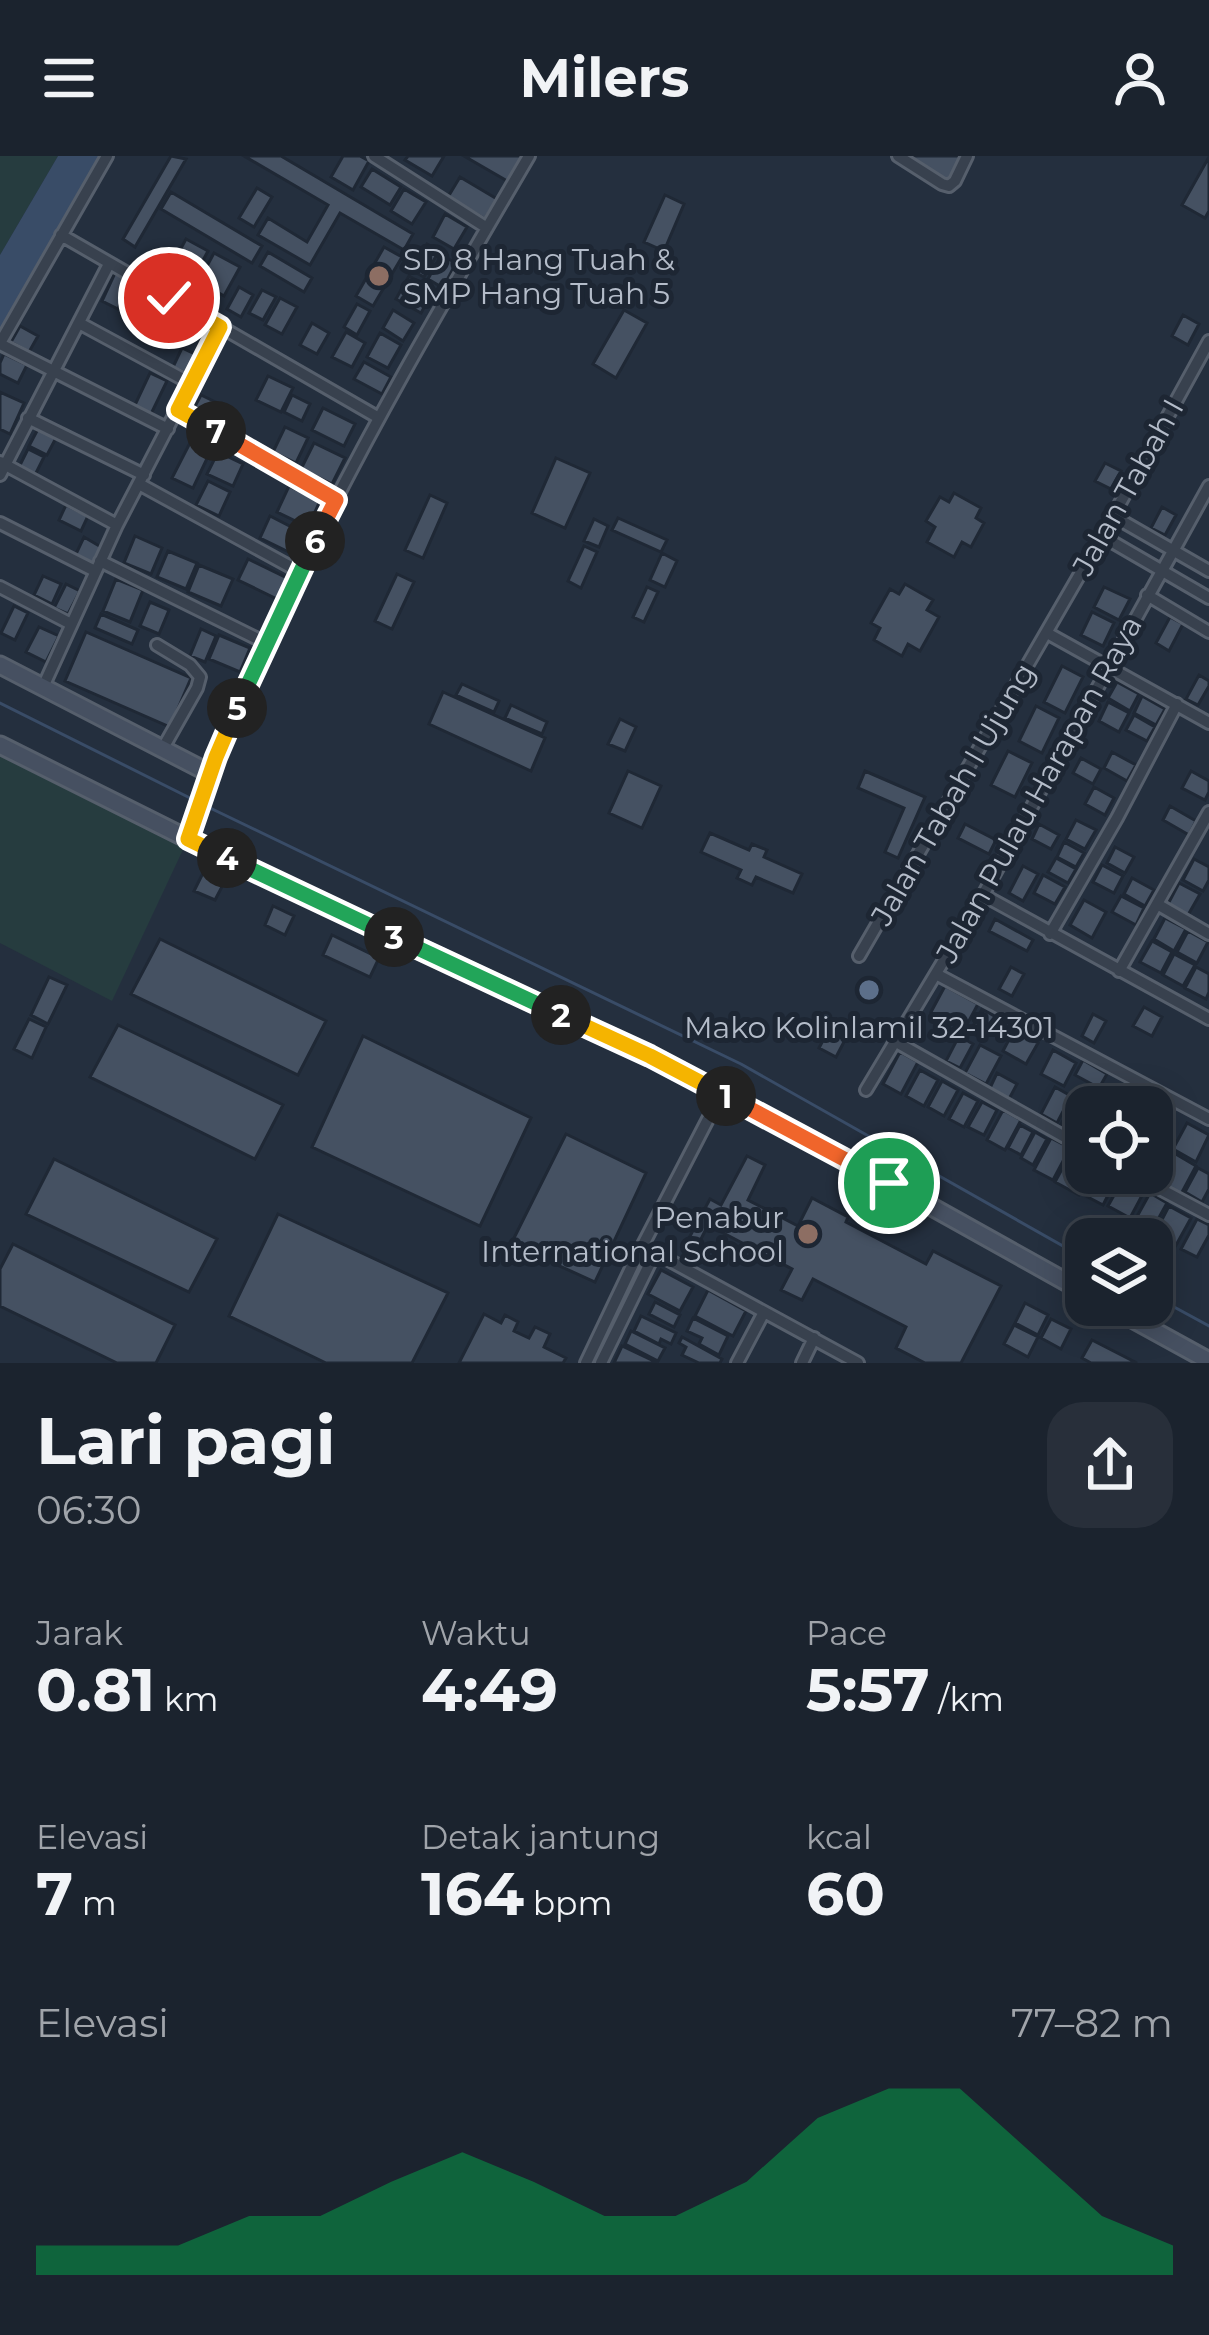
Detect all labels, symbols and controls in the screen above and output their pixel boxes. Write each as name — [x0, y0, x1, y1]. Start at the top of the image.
icon: menu — [36, 45, 102, 111]
text: Milers — [519, 45, 690, 111]
icon: person — [1107, 45, 1173, 111]
place label: SD 8 Hang Tuah & SMP Hang Tuah 5 — [403, 241, 675, 312]
pin — [118, 247, 220, 349]
marker: SD 8 Hang Tuah & SMP Hang Tuah 5 — [366, 263, 392, 289]
icon: check — [136, 265, 202, 331]
street label: Jalan Tabah I — [1064, 392, 1192, 582]
pin: 7 — [186, 401, 246, 461]
text: 7 — [206, 411, 226, 451]
pin: 6 — [285, 511, 345, 571]
text: 6 — [304, 521, 326, 561]
street label: Jalan Pulau Harapan Raya — [928, 609, 1150, 970]
street label: Jalan Tabah I Ujung — [862, 656, 1043, 933]
pin: 5 — [207, 678, 267, 738]
text: 5 — [227, 688, 247, 728]
pin: 4 — [197, 828, 257, 888]
text: 4 — [216, 838, 238, 878]
pin: 3 — [364, 907, 424, 967]
text: 3 — [384, 917, 404, 957]
marker: Mako Kolinlamil 32-14301 — [856, 977, 882, 1003]
pin: 2 — [531, 985, 591, 1045]
text: 2 — [551, 995, 571, 1035]
place label: Mako Kolinlamil 32-14301 — [684, 1009, 1054, 1046]
pin: 1 — [696, 1066, 756, 1126]
text: 1 — [720, 1076, 732, 1116]
map controls — [1065, 1086, 1173, 1326]
button: locate — [1065, 1086, 1173, 1194]
pin — [838, 1132, 940, 1234]
icon: arrive — [856, 1150, 922, 1216]
place label: Penabur International School — [481, 1199, 784, 1270]
button: layers — [1065, 1218, 1173, 1326]
marker: Penabur International School — [795, 1221, 821, 1247]
text: Lari pagi — [36, 1400, 336, 1481]
button: share — [1047, 1402, 1173, 1528]
text: 06:30 — [36, 1486, 142, 1534]
text: Jarak — [36, 1613, 123, 1653]
text: Waktu — [421, 1613, 531, 1653]
text: Pace — [806, 1613, 887, 1653]
text: 0.81 — [36, 1653, 155, 1726]
text: 4:49 — [421, 1653, 558, 1726]
text: 5:57 — [806, 1653, 930, 1726]
text: km — [155, 1679, 219, 1719]
text: /km — [930, 1679, 1004, 1719]
text: Elevasi — [36, 1817, 148, 1857]
text: Detak jantung — [421, 1817, 660, 1857]
text: kcal — [806, 1817, 872, 1857]
text: 7 — [36, 1857, 73, 1930]
text: 164 — [421, 1857, 524, 1930]
text: 60 — [806, 1857, 885, 1930]
text: m — [73, 1883, 117, 1923]
text: bpm — [524, 1883, 613, 1923]
text: Elevasi — [36, 1999, 169, 2047]
text: 77–82 m — [1011, 1999, 1173, 2047]

